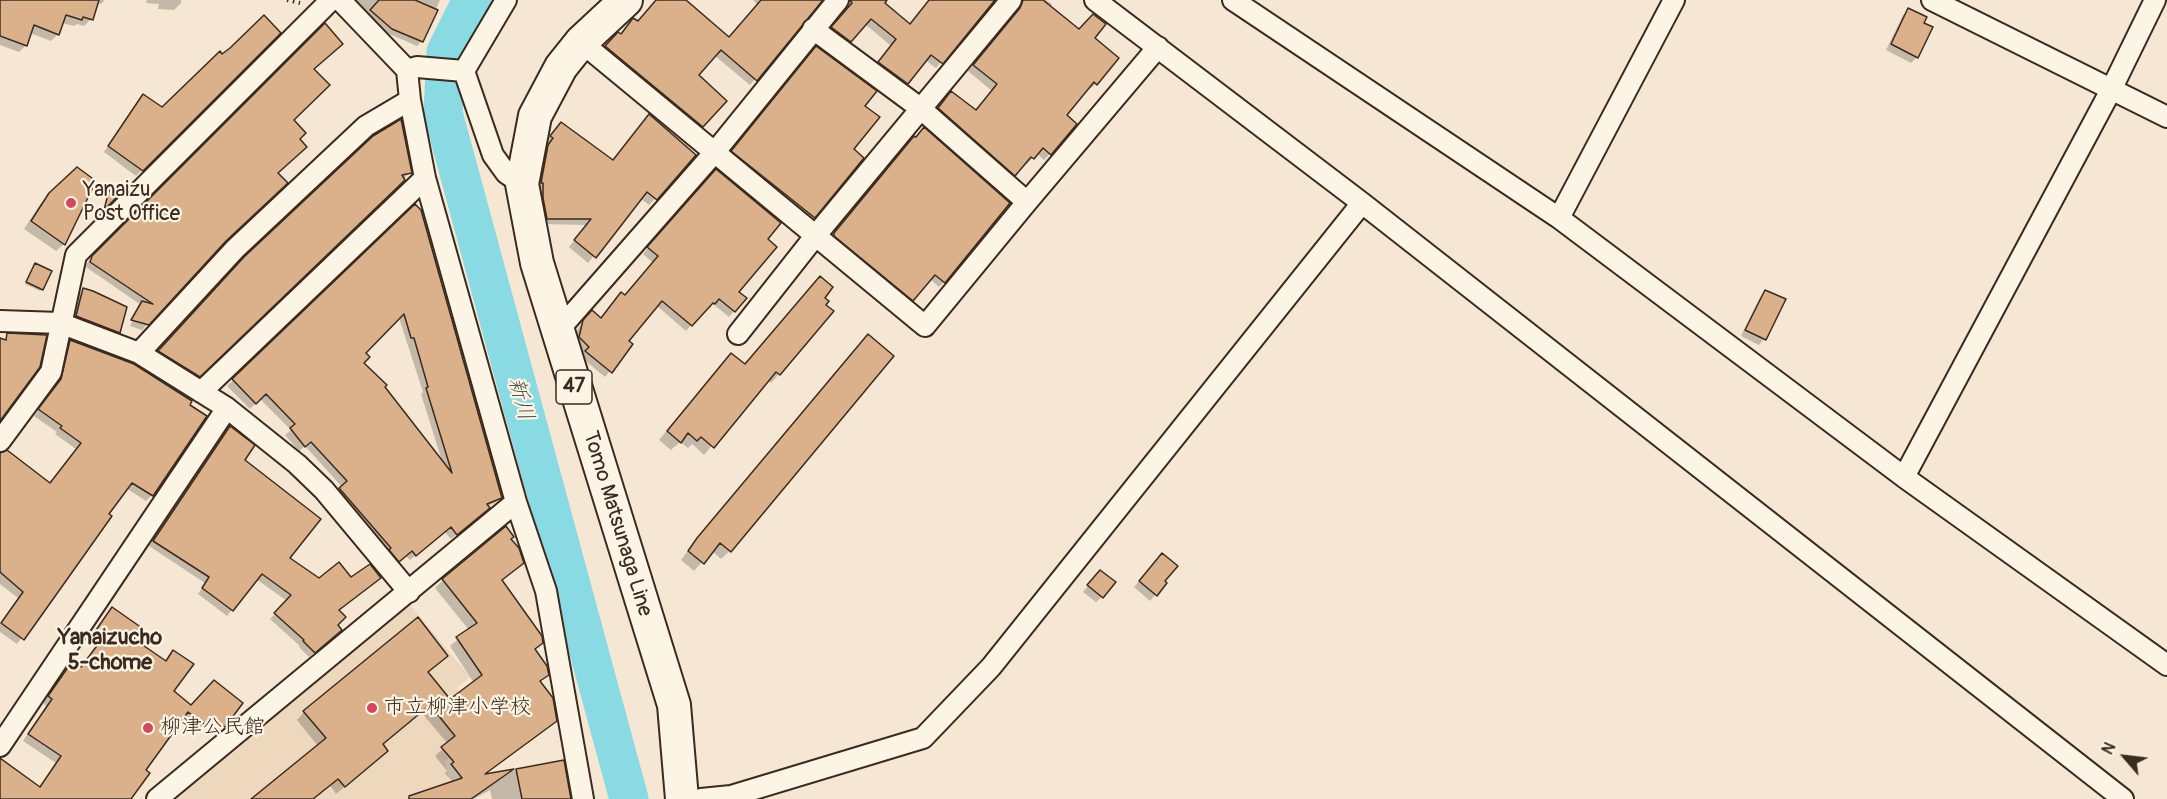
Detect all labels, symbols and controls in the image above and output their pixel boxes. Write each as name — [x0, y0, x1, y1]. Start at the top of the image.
place label: Yanaizu Post Office — [83, 178, 180, 228]
marker: Yanaizu Post Office — [64, 196, 78, 210]
road number: 47 — [556, 370, 592, 404]
water label: 新川 — [502, 374, 538, 424]
street label: Tomo Matsunaga Line — [577, 428, 657, 620]
district label: Yanaizucho 5-chome — [58, 625, 162, 676]
place label: 市立柳津小学校 — [384, 695, 531, 721]
marker: 市立柳津小学校 — [365, 701, 379, 715]
place label: 柳津公民館 — [160, 715, 265, 741]
marker: 柳津公民館 — [141, 721, 155, 735]
north arrow — [2095, 727, 2155, 787]
text: N — [2098, 739, 2120, 758]

